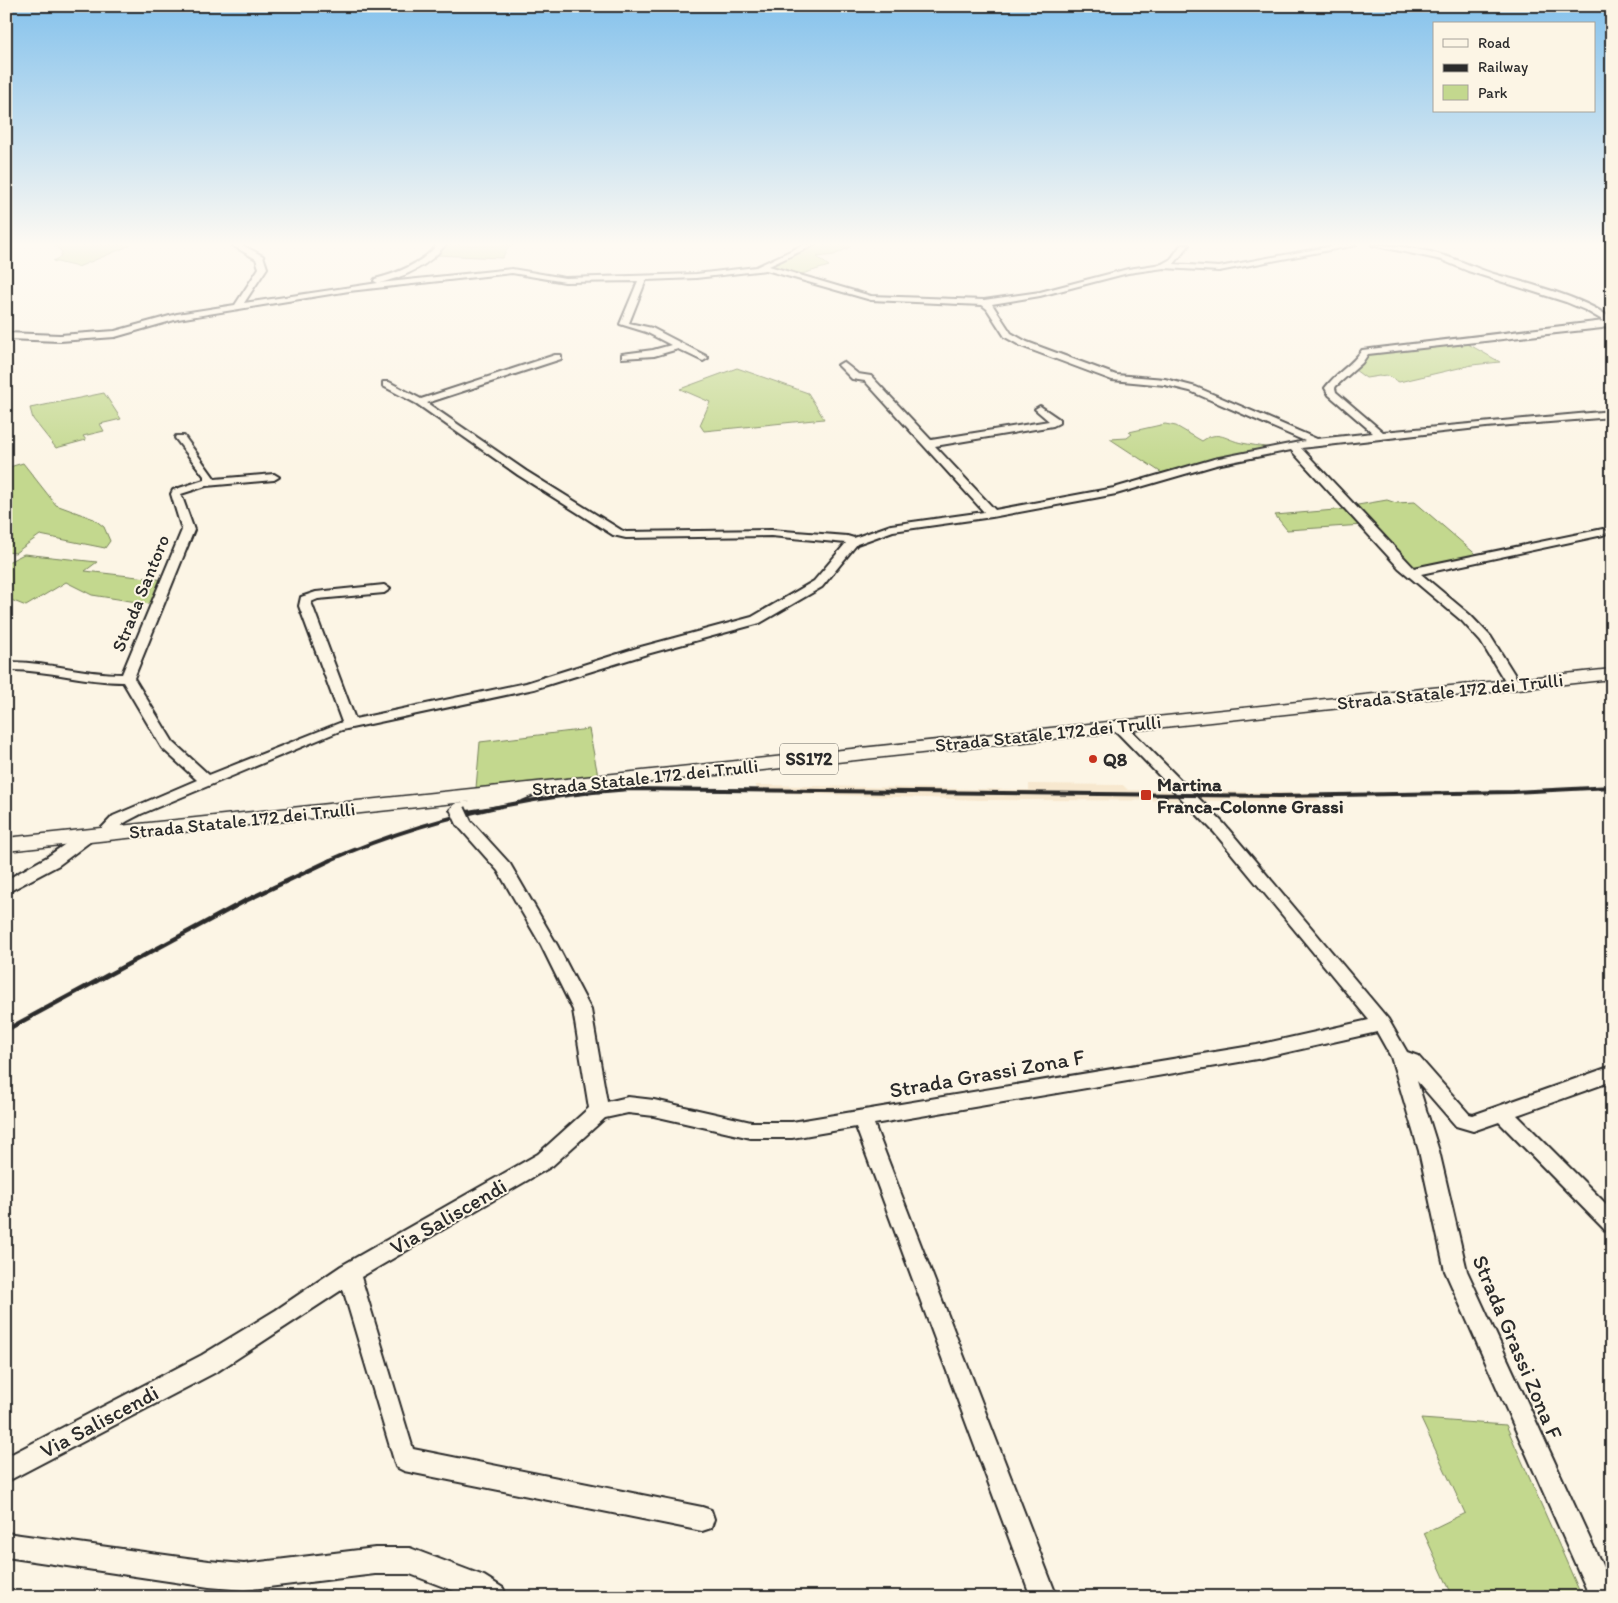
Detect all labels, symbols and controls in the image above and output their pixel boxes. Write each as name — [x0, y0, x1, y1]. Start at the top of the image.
legend — [1433, 22, 1596, 112]
text: Road — [1478, 34, 1511, 52]
text: Railway — [1478, 58, 1528, 76]
text: Park — [1478, 84, 1508, 102]
street label: Strada Santoro — [107, 531, 174, 655]
street label: Strada Statale 172 dei Trulli — [1336, 668, 1564, 715]
street label: Strada Statale 172 dei Trulli — [934, 710, 1162, 757]
road number: SS172 — [780, 744, 838, 774]
place label: Q8 — [1103, 748, 1128, 771]
marker: Q8 — [1087, 753, 1099, 765]
street label: Strada Statale 172 dei Trulli — [531, 754, 759, 801]
place label: Martina Franca-Colonne Grassi — [1157, 773, 1344, 818]
marker: Martina Franca-Colonne Grassi — [1139, 788, 1153, 802]
street label: Strada Statale 172 dei Trulli — [128, 797, 356, 844]
street label: Strada Grassi Zona F — [887, 1043, 1087, 1104]
street label: Via Saliscendi — [385, 1172, 511, 1261]
street label: Strada Grassi Zona F — [1467, 1251, 1569, 1444]
street label: Via Saliscendi — [35, 1379, 163, 1464]

